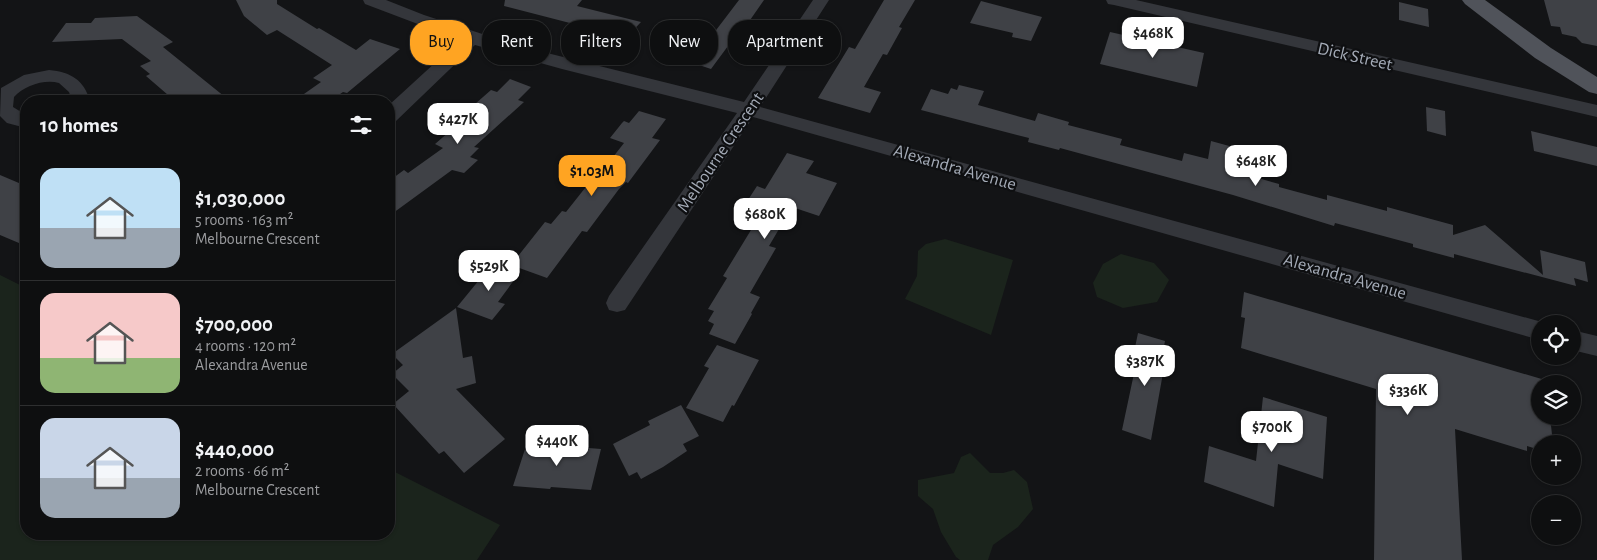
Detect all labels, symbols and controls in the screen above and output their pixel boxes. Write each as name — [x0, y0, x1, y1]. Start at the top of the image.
pin: $468K — [1118, 17, 1188, 59]
chip: Buy — [410, 20, 472, 65]
chip: Rent — [482, 20, 551, 65]
chip: Filters — [561, 20, 640, 65]
chip: New — [650, 20, 718, 65]
chip: Apartment — [728, 20, 841, 65]
text: $468K — [1133, 25, 1173, 41]
street label: Dick Street — [1315, 40, 1394, 74]
street label: Melbourne Crescent — [674, 89, 768, 216]
pin: $427K — [423, 102, 493, 145]
icon: filters — [347, 111, 375, 139]
text: $427K — [438, 111, 478, 127]
text: 10 homes — [40, 115, 118, 136]
street label: Alexandra Avenue — [891, 142, 1018, 194]
pin: $648K — [1221, 144, 1291, 187]
text: $648K — [1236, 153, 1276, 169]
pin: $1.03M — [551, 154, 633, 197]
text: $1.03M — [570, 163, 614, 179]
icon: home — [80, 188, 140, 248]
text: $1,030,000 — [195, 188, 285, 209]
pin: $680K — [730, 198, 800, 240]
text: $680K — [745, 206, 785, 222]
text: 5 rooms · 163 m² — [195, 212, 293, 228]
text: Melbourne Crescent — [195, 231, 320, 247]
pin: $529K — [454, 250, 524, 292]
street label: Alexandra Avenue — [1281, 251, 1408, 303]
text: $529K — [470, 258, 508, 274]
icon: home — [80, 313, 140, 373]
text: $700,000 — [195, 314, 273, 335]
map controls — [1531, 315, 1581, 545]
button: locate — [1531, 315, 1581, 365]
text: 4 rooms · 120 m² — [195, 338, 296, 354]
pin: $387K — [1110, 344, 1180, 387]
text: $387K — [1126, 353, 1164, 369]
text: Alexandra Avenue — [195, 357, 308, 373]
pin: $336K — [1373, 374, 1443, 416]
button: layers — [1531, 375, 1581, 425]
text: $336K — [1389, 382, 1427, 398]
pin: $700K — [1237, 410, 1307, 453]
text: $700K — [1252, 419, 1292, 435]
pin: $440K — [522, 424, 592, 467]
text: $440K — [537, 433, 577, 449]
button: + — [1531, 435, 1581, 485]
icon: home — [80, 438, 140, 498]
text: $440,000 — [195, 439, 274, 460]
text: 2 rooms · 66 m² — [195, 463, 289, 479]
text: Melbourne Crescent — [195, 482, 320, 498]
button: − — [1531, 495, 1581, 545]

